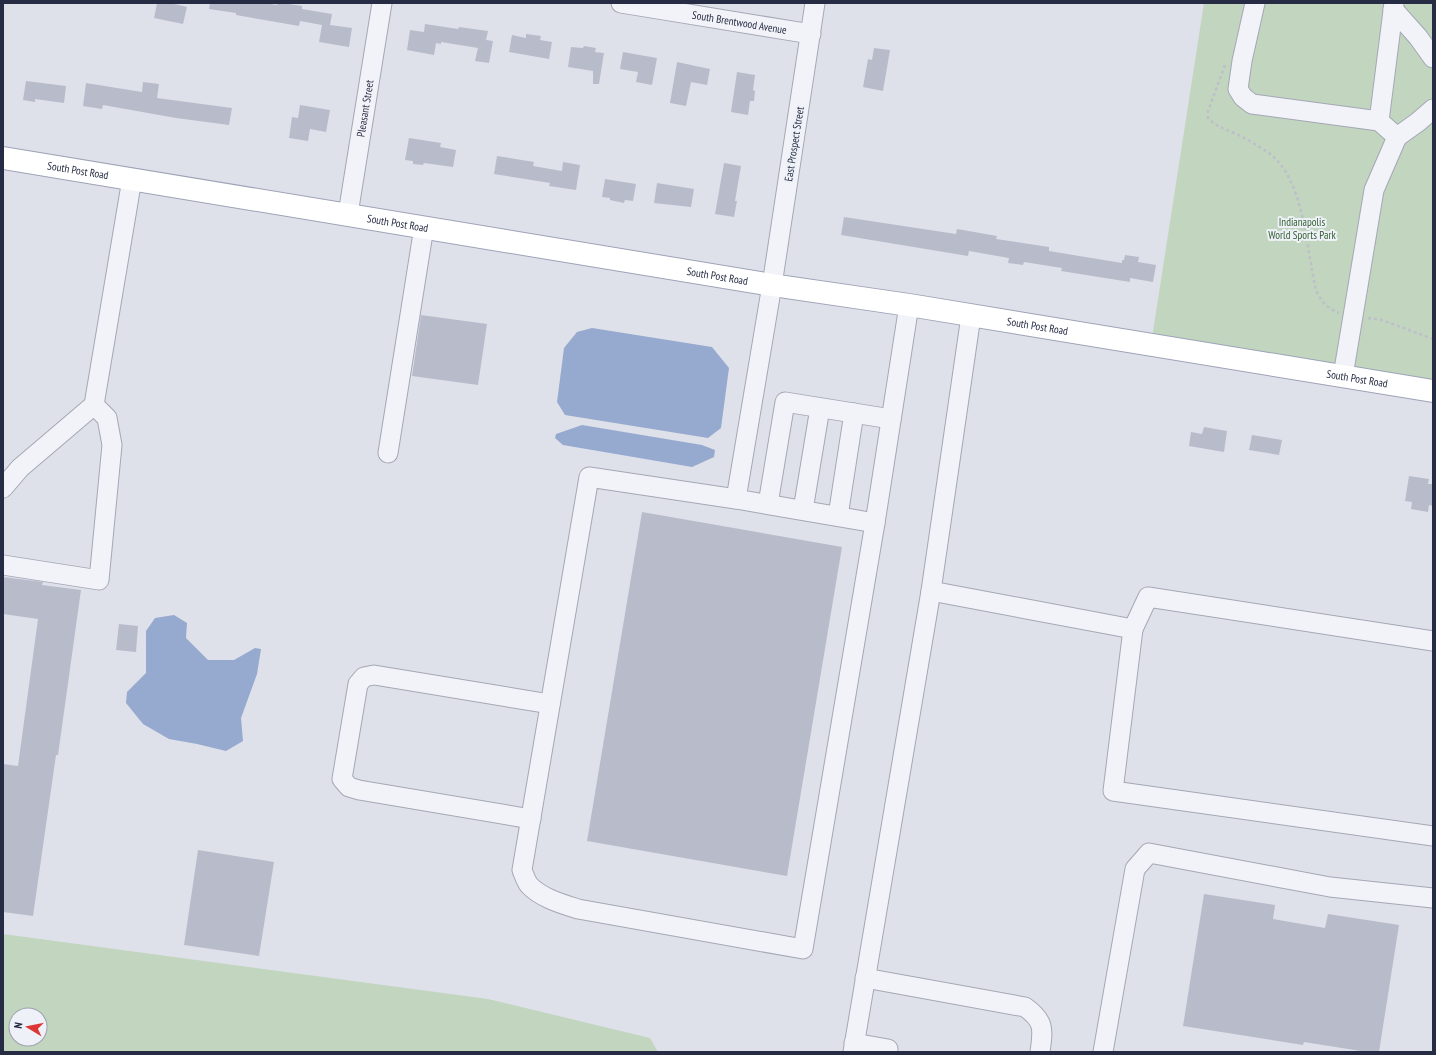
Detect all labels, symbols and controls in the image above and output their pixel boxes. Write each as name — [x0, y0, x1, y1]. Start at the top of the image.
street label: South Brentwood Avenue — [691, 8, 788, 37]
street label: Pleasant Street — [354, 79, 377, 138]
street label: East Prospect Street — [781, 106, 807, 182]
street label: South Post Road — [46, 158, 110, 182]
street label: South Post Road — [366, 211, 430, 235]
park label: Indianapolis World Sports Park — [1268, 215, 1336, 242]
street label: South Post Road — [686, 264, 749, 288]
street label: South Post Road — [1006, 314, 1069, 338]
street label: South Post Road — [1326, 367, 1389, 390]
north arrow — [8, 1007, 48, 1047]
text: N — [11, 1021, 26, 1029]

